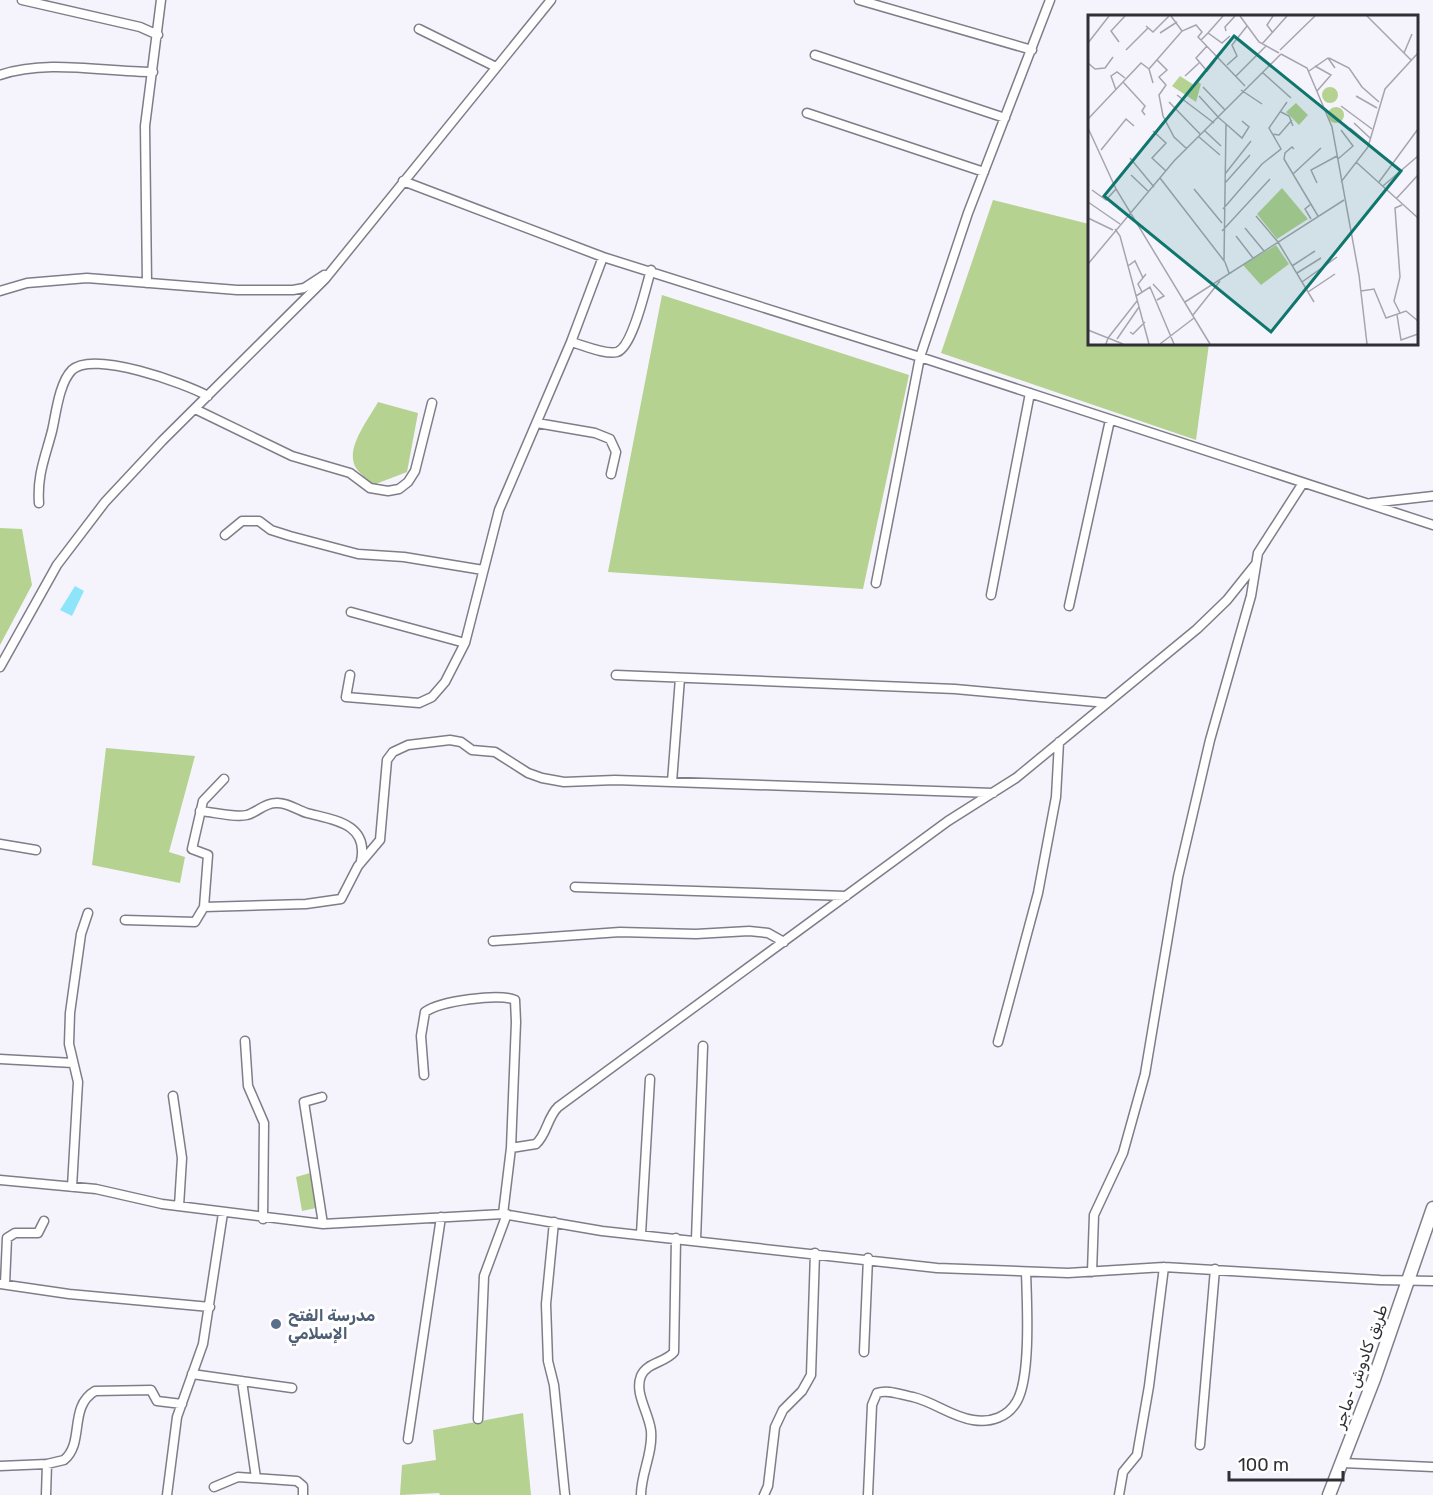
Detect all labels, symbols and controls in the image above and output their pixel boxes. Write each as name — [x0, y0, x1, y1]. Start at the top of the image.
inset map — [1088, 15, 1418, 345]
street label: طريق كادوش -ماجر — [1329, 1302, 1393, 1432]
place label: مدرسة الفتح الإسلامي — [288, 1306, 375, 1346]
marker: مدرسة الفتح الإسلامي — [269, 1317, 283, 1331]
scale bar — [1229, 1444, 1343, 1482]
text: 100 m — [1238, 1454, 1289, 1476]

